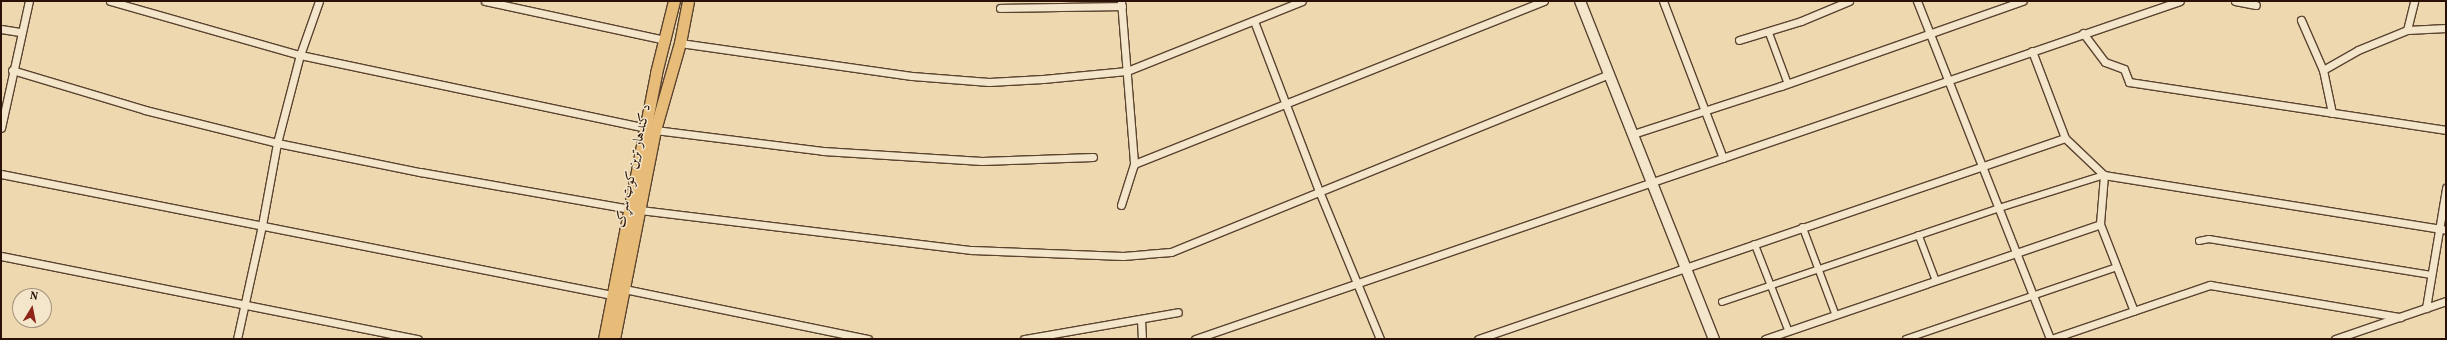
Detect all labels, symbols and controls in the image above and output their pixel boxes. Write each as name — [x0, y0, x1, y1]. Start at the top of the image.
street label: د کندهار ترين کوټ سړک — [613, 103, 655, 229]
north arrow — [12, 288, 52, 328]
text: N — [29, 289, 39, 305]

